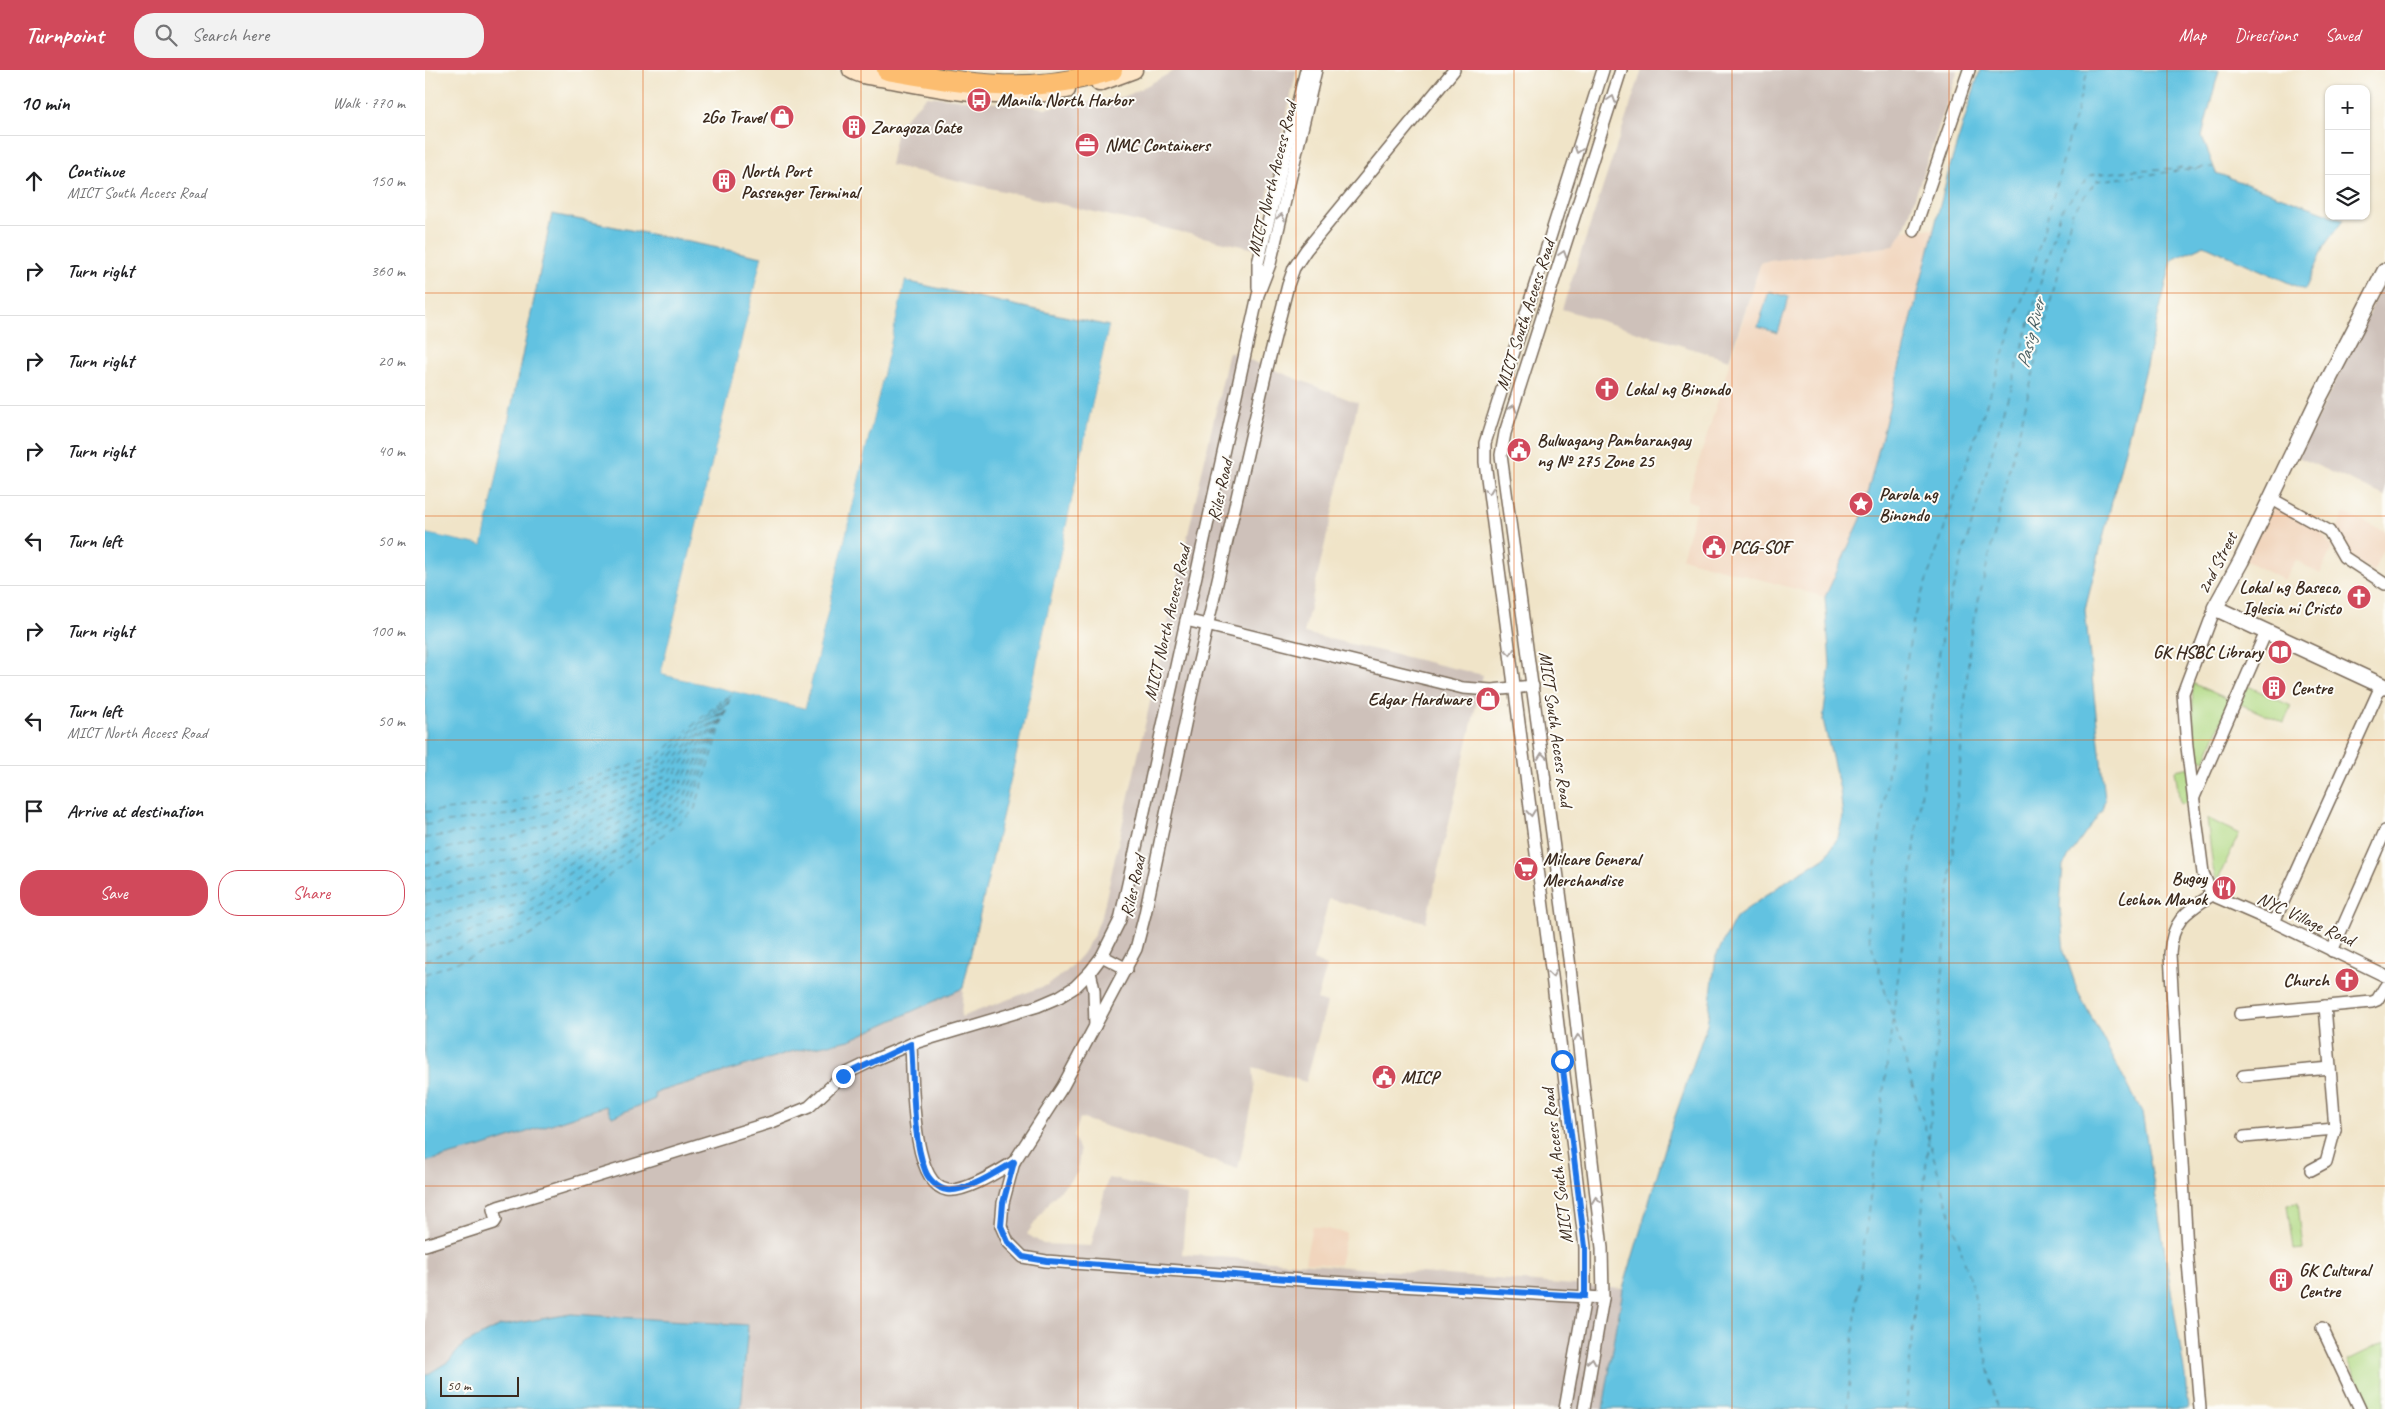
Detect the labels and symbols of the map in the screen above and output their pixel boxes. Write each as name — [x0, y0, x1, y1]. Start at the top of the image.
bus stop icon: Manila North Harbor — [966, 87, 992, 113]
place label: Manila North Harbor — [997, 89, 1136, 111]
one-way arrow — [1606, 95, 1616, 103]
street label: MICT North Access Road — [1242, 97, 1302, 258]
shop icon: 2Go Travel — [769, 104, 795, 130]
place label: 2Go Travel — [701, 106, 769, 128]
building icon: Zaragoza Gate — [841, 114, 867, 140]
place label: Zaragoza Gate — [871, 116, 963, 138]
office icon: NMC Containers — [1074, 132, 1100, 158]
place label: NMC Containers — [1105, 134, 1211, 156]
one-way arrow — [1573, 145, 1583, 153]
place label: North Port Passenger Terminal — [741, 160, 863, 203]
building icon: North Port Passenger Terminal — [711, 168, 737, 194]
one-way arrow — [1275, 213, 1286, 222]
street label: MICT South Access Road — [1490, 235, 1561, 393]
one-way arrow — [1557, 250, 1567, 258]
water label: Pasig River — [2011, 292, 2052, 370]
church icon: Lokal ng Binondo — [1594, 376, 1620, 402]
place label: Lokal ng Binondo — [1625, 378, 1731, 400]
one-way arrow — [1507, 405, 1517, 413]
place label: Bulwagang Pambarangay ng № 275 Zone 25 — [1537, 429, 1693, 472]
public building icon: Bulwagang Pambarangay ng № 275 Zone 25 — [1506, 437, 1532, 463]
street label: Riles Road — [1202, 454, 1238, 523]
place label: Parola ng Binondo — [1879, 483, 1939, 526]
one-way arrow — [1483, 487, 1494, 495]
place icon: Parola ng Binondo — [1848, 491, 1874, 517]
street label: 2nd Street — [2192, 527, 2243, 598]
public building icon: PCG-SOF — [1701, 534, 1727, 560]
place label: PCG-SOF — [1731, 536, 1794, 558]
street label: MICT North Access Road — [1139, 541, 1196, 702]
place label: Lokal ng Baseco, Iglesia ni Cristo — [2239, 576, 2342, 619]
church icon: Lokal ng Baseco, Iglesia ni Cristo — [2346, 584, 2372, 610]
library icon: GK HSBC Library — [2267, 639, 2293, 665]
place label: GK HSBC Library — [2153, 641, 2265, 663]
one-way arrow — [1504, 649, 1515, 657]
street label: MICT South Access Road — [1534, 650, 1578, 811]
building icon: Centre — [2261, 675, 2287, 701]
place label: Centre — [2291, 677, 2334, 699]
shop icon: Edgar Hardware — [1475, 686, 1501, 712]
place label: Edgar Hardware — [1368, 688, 1473, 710]
one-way arrow — [1537, 751, 1548, 759]
one-way arrow — [1525, 810, 1536, 818]
place label: Milcare General Merchandise — [1543, 848, 1644, 891]
street label: Riles Road — [1115, 850, 1151, 919]
supermarket icon: Milcare General Merchandise — [1513, 856, 1539, 882]
place label: Bugoy Lechon Manok — [2117, 867, 2209, 910]
restaurant icon: Bugoy Lechon Manok — [2211, 875, 2237, 901]
street label: NYC Village Road — [2254, 887, 2361, 952]
church icon: Church — [2334, 967, 2360, 993]
place label: Church — [2283, 969, 2330, 991]
one-way arrow — [1546, 971, 1557, 979]
one-way arrow — [1573, 1034, 1584, 1042]
route start — [1551, 1050, 1574, 1073]
public building icon: MICP — [1371, 1064, 1397, 1090]
route end — [832, 1065, 855, 1088]
place label: MICP — [1401, 1066, 1442, 1088]
street label: MICT South Access Road — [1536, 1084, 1577, 1245]
one-way arrow — [1591, 1195, 1602, 1203]
place label: GK Cultural Centre — [2299, 1259, 2374, 1302]
building icon: GK Cultural Centre — [2268, 1267, 2294, 1293]
one-way arrow — [1587, 1357, 1597, 1365]
scale bar — [440, 1374, 519, 1397]

